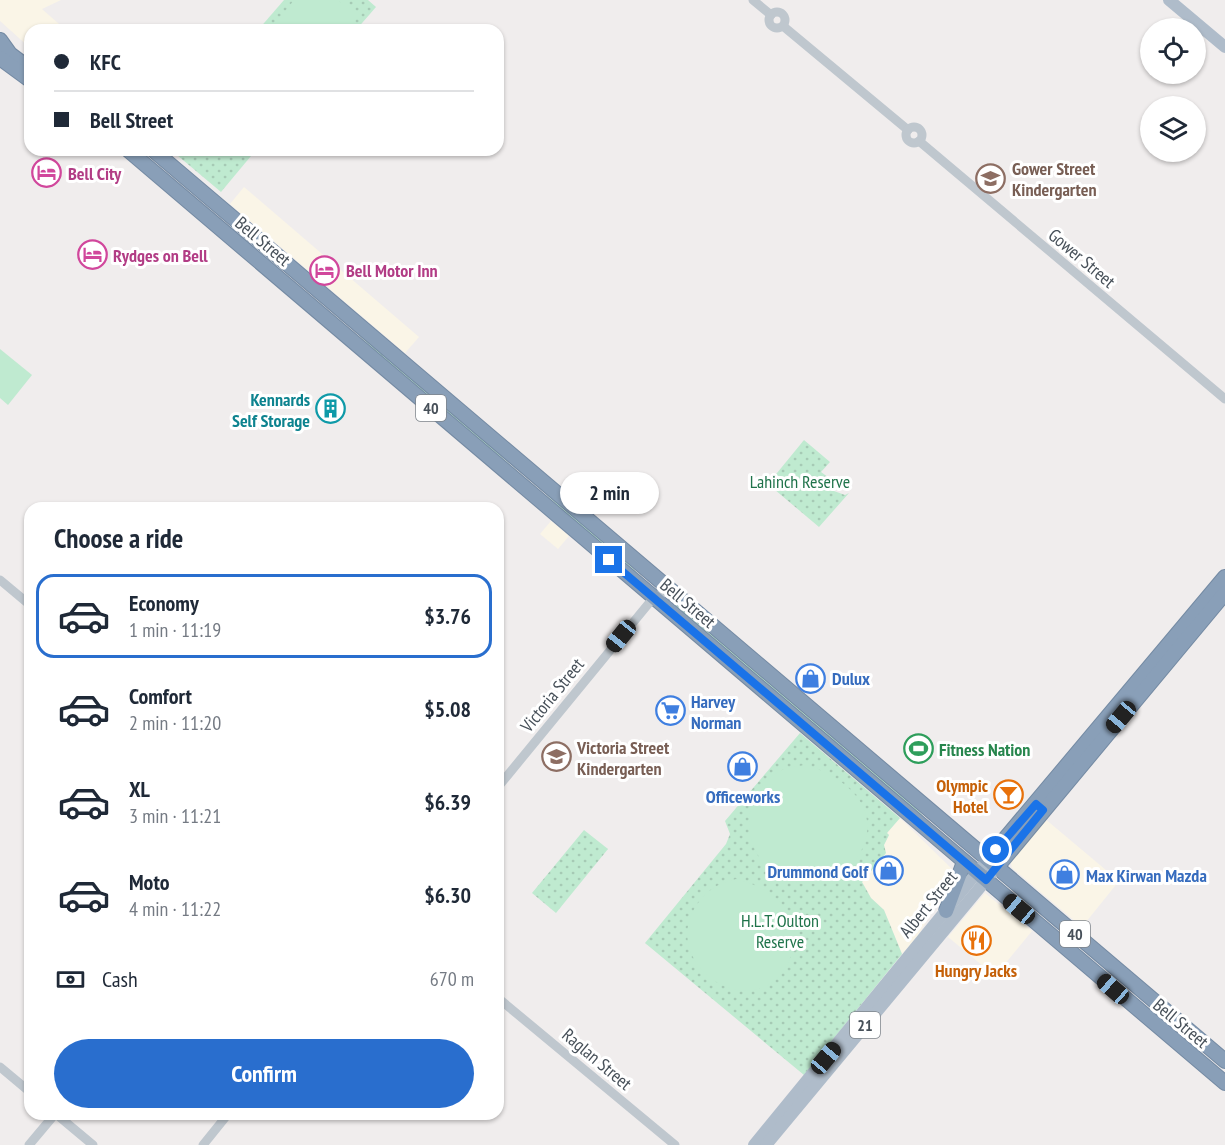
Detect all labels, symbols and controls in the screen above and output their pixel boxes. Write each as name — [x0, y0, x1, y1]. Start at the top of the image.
map controls — [1140, 18, 1206, 162]
button: locate — [1140, 18, 1206, 84]
text: KFC — [90, 48, 121, 76]
button: layers — [1140, 96, 1206, 162]
text: Bell Street — [90, 106, 173, 134]
hotel icon: Bell City — [31, 157, 63, 189]
place label: Gower Street Kindergarten — [1012, 157, 1097, 201]
place label: Bell City — [68, 162, 122, 185]
school or university icon: Gower Street Kindergarten — [975, 162, 1007, 194]
street label: Bell Street — [231, 211, 295, 271]
street label: Gower Street — [1044, 223, 1120, 293]
hotel icon: Rydges on Bell — [76, 239, 108, 271]
place label: Rydges on Bell — [113, 244, 208, 267]
hotel icon: Bell Motor Inn — [309, 254, 341, 286]
place label: Bell Motor Inn — [346, 259, 438, 282]
place label: Kennards Self Storage — [232, 388, 310, 432]
building icon: Kennards Self Storage — [315, 393, 347, 425]
road number: 40 — [416, 395, 446, 421]
park label: Lahinch Reserve — [750, 470, 850, 493]
callout: 2 min — [560, 473, 658, 515]
text: 2 min — [589, 480, 630, 506]
text: Choose a ride — [54, 521, 183, 555]
route end — [595, 546, 622, 573]
street label: Bell Street — [656, 573, 720, 633]
icon: car — [57, 589, 111, 643]
text: Economy — [129, 589, 199, 617]
text: $3.76 — [424, 602, 471, 630]
car — [603, 616, 639, 656]
text: 1 min · 11:19 — [129, 617, 221, 643]
street label: Victoria Street — [515, 653, 589, 737]
shop icon: Dulux — [795, 662, 827, 694]
place label: Dulux — [832, 667, 870, 690]
icon: car — [57, 682, 111, 736]
text: Comfort — [129, 682, 192, 710]
place label: Harvey Norman — [691, 690, 741, 734]
text: $5.08 — [424, 695, 471, 723]
supermarket icon: Harvey Norman — [654, 695, 686, 727]
car — [1103, 697, 1139, 737]
text: 2 min · 11:20 — [129, 710, 221, 736]
sports icon: Fitness Nation — [902, 733, 934, 765]
place label: Victoria Street Kindergarten — [576, 736, 670, 780]
place label: Fitness Nation — [939, 738, 1030, 761]
school or university icon: Victoria Street Kindergarten — [540, 741, 572, 773]
shop icon: Officeworks — [727, 751, 759, 783]
place label: Olympic Hotel — [936, 774, 989, 818]
icon: car — [57, 775, 111, 829]
text: XL — [129, 775, 150, 803]
bar icon: Olympic Hotel — [993, 779, 1025, 811]
place label: Officeworks — [706, 785, 780, 808]
text: $6.39 — [424, 788, 471, 816]
text: 3 min · 11:21 — [129, 803, 221, 829]
route start — [982, 836, 1009, 863]
shop icon: Drummond Golf — [873, 855, 905, 887]
shop icon: Max Kirwan Mazda — [1049, 859, 1081, 891]
place label: Drummond Golf — [767, 860, 869, 883]
place label: Max Kirwan Mazda — [1086, 864, 1207, 887]
street label: Albert Street — [894, 866, 962, 942]
icon: car — [57, 868, 111, 922]
text: Moto — [129, 868, 170, 896]
text: $6.30 — [424, 881, 471, 909]
car — [999, 891, 1039, 927]
text: 4 min · 11:22 — [129, 896, 221, 922]
park label: H.L.T. Oulton Reserve — [741, 909, 819, 953]
road number: 40 — [1060, 921, 1090, 947]
restaurant icon: Hungry Jacks — [960, 925, 992, 957]
place label: Hungry Jacks — [935, 959, 1017, 982]
icon: cash — [54, 963, 87, 996]
text: Cash — [102, 965, 138, 993]
text: 670 m — [430, 966, 474, 992]
car — [1094, 970, 1132, 1008]
street label: Bell Street — [1149, 993, 1213, 1053]
road number: 21 — [850, 1012, 880, 1038]
street label: Raglan Street — [557, 1023, 637, 1095]
car — [808, 1038, 844, 1078]
button: Confirm — [54, 1039, 474, 1108]

